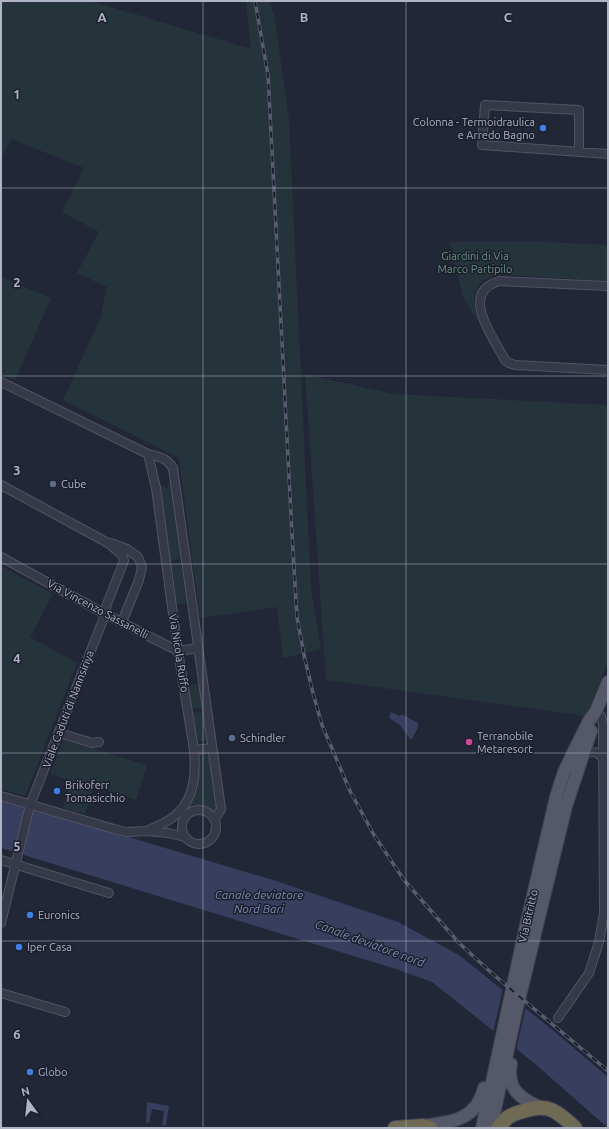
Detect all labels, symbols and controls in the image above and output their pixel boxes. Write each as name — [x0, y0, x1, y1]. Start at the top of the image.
text: A — [97, 10, 107, 24]
text: B — [300, 10, 309, 24]
text: C — [504, 10, 513, 24]
text: 1 — [13, 87, 21, 101]
place label: Colonna - Termoidraulica e Arredo Bagno — [413, 116, 535, 141]
marker: Colonna - Termoidraulica e Arredo Bagno — [538, 123, 548, 133]
park label: Giardini di Via Marco Partipilo — [437, 250, 513, 275]
text: 2 — [13, 275, 21, 289]
text: 3 — [13, 463, 21, 477]
place label: Cube — [61, 478, 86, 490]
marker: Cube — [48, 479, 58, 489]
street label: Via Vincenzo Sassanelli — [45, 577, 151, 641]
street label: Via Nicola Ruffo — [167, 613, 191, 693]
street label: Viale Caduti di Nannsiriya — [40, 649, 96, 769]
text: 4 — [13, 651, 21, 665]
place label: Terranobile Metaresort — [477, 730, 533, 755]
place label: Schindler — [240, 732, 287, 744]
marker: Schindler — [227, 733, 237, 743]
marker: Terranobile Metaresort — [464, 737, 474, 747]
place label: Brikoferr Tomasicchio — [65, 779, 125, 804]
marker: Brikoferr Tomasicchio — [52, 786, 62, 796]
text: 5 — [13, 839, 21, 853]
water label: Canale deviatore Nord Bari — [215, 888, 303, 915]
street label: Via Bitritto — [516, 888, 540, 944]
place label: Euronics — [38, 909, 80, 921]
marker: Euronics — [25, 910, 35, 920]
water label: Canale deviatore nord — [313, 917, 427, 969]
place label: Iper Casa — [27, 941, 72, 953]
marker: Iper Casa — [14, 942, 24, 952]
text: 6 — [13, 1027, 21, 1041]
place label: Globo — [38, 1066, 67, 1078]
marker: Globo — [25, 1067, 35, 1077]
north arrow — [8, 1081, 48, 1121]
text: N — [20, 1084, 31, 1098]

